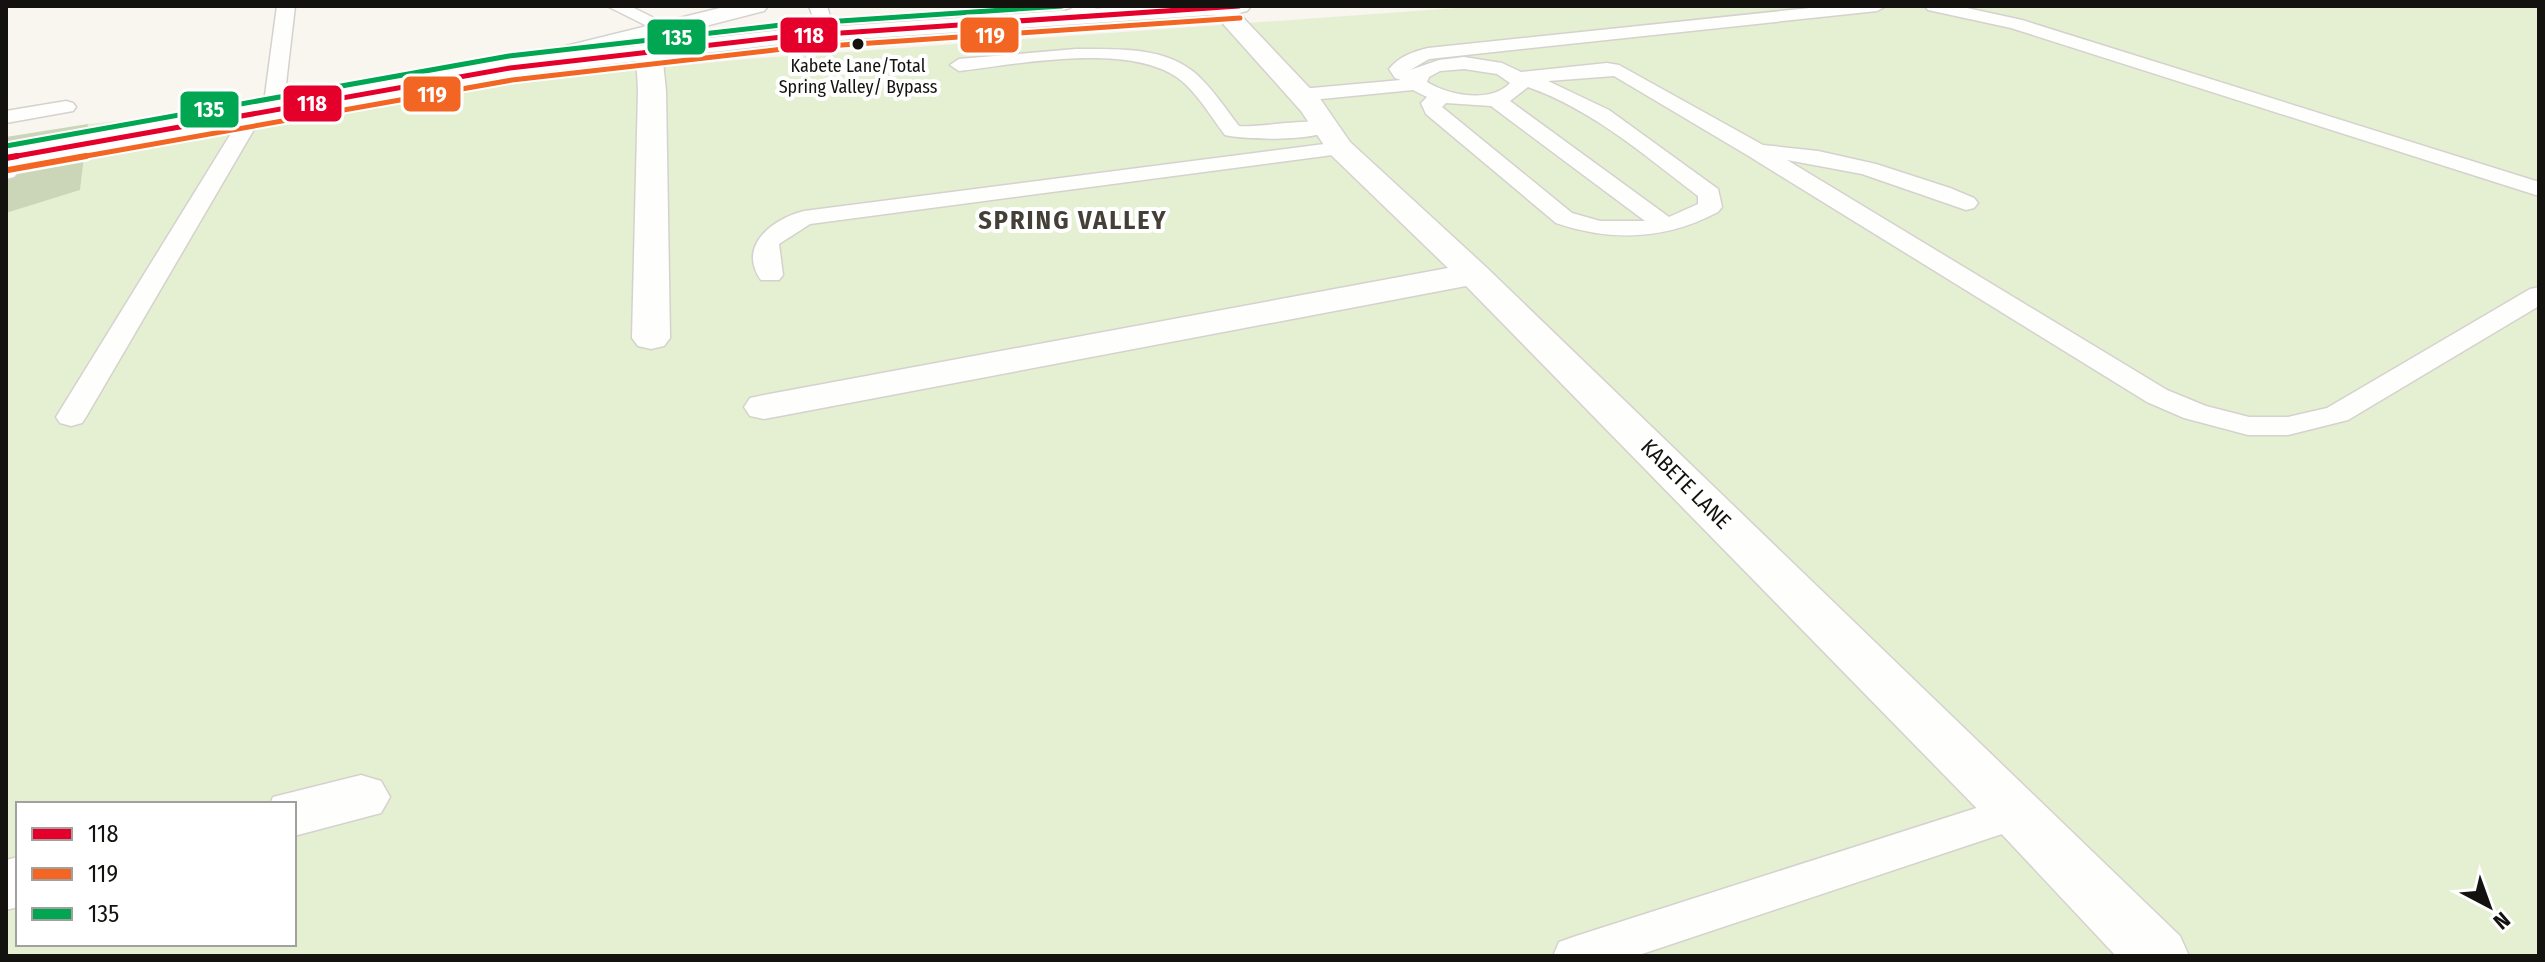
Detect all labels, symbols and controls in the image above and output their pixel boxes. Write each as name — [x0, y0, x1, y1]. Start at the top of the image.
line badge: 118 — [779, 16, 839, 54]
line badge: 119 — [959, 16, 1020, 54]
line badge: 135 — [646, 18, 707, 56]
text: 118 — [794, 22, 824, 49]
text: 119 — [975, 22, 1005, 49]
text: 135 — [662, 24, 692, 51]
marker: Kabete Lane/Total Spring Valley/ Bypass — [850, 36, 866, 52]
place label: Kabete Lane/Total Spring Valley/ Bypass — [779, 55, 938, 98]
line badge: 119 — [402, 75, 462, 113]
text: 119 — [417, 81, 447, 108]
line badge: 118 — [282, 84, 343, 123]
line badge: 135 — [179, 90, 240, 129]
text: 118 — [297, 90, 327, 117]
text: 135 — [194, 96, 224, 123]
district label: SPRING VALLEY — [978, 205, 1168, 236]
street label: KABETE LANE — [1635, 433, 1737, 535]
legend — [16, 802, 296, 946]
text: 118 — [88, 820, 118, 848]
text: 119 — [88, 860, 118, 888]
north arrow — [2449, 866, 2529, 946]
text: 135 — [88, 900, 119, 928]
text: N — [2488, 906, 2516, 935]

